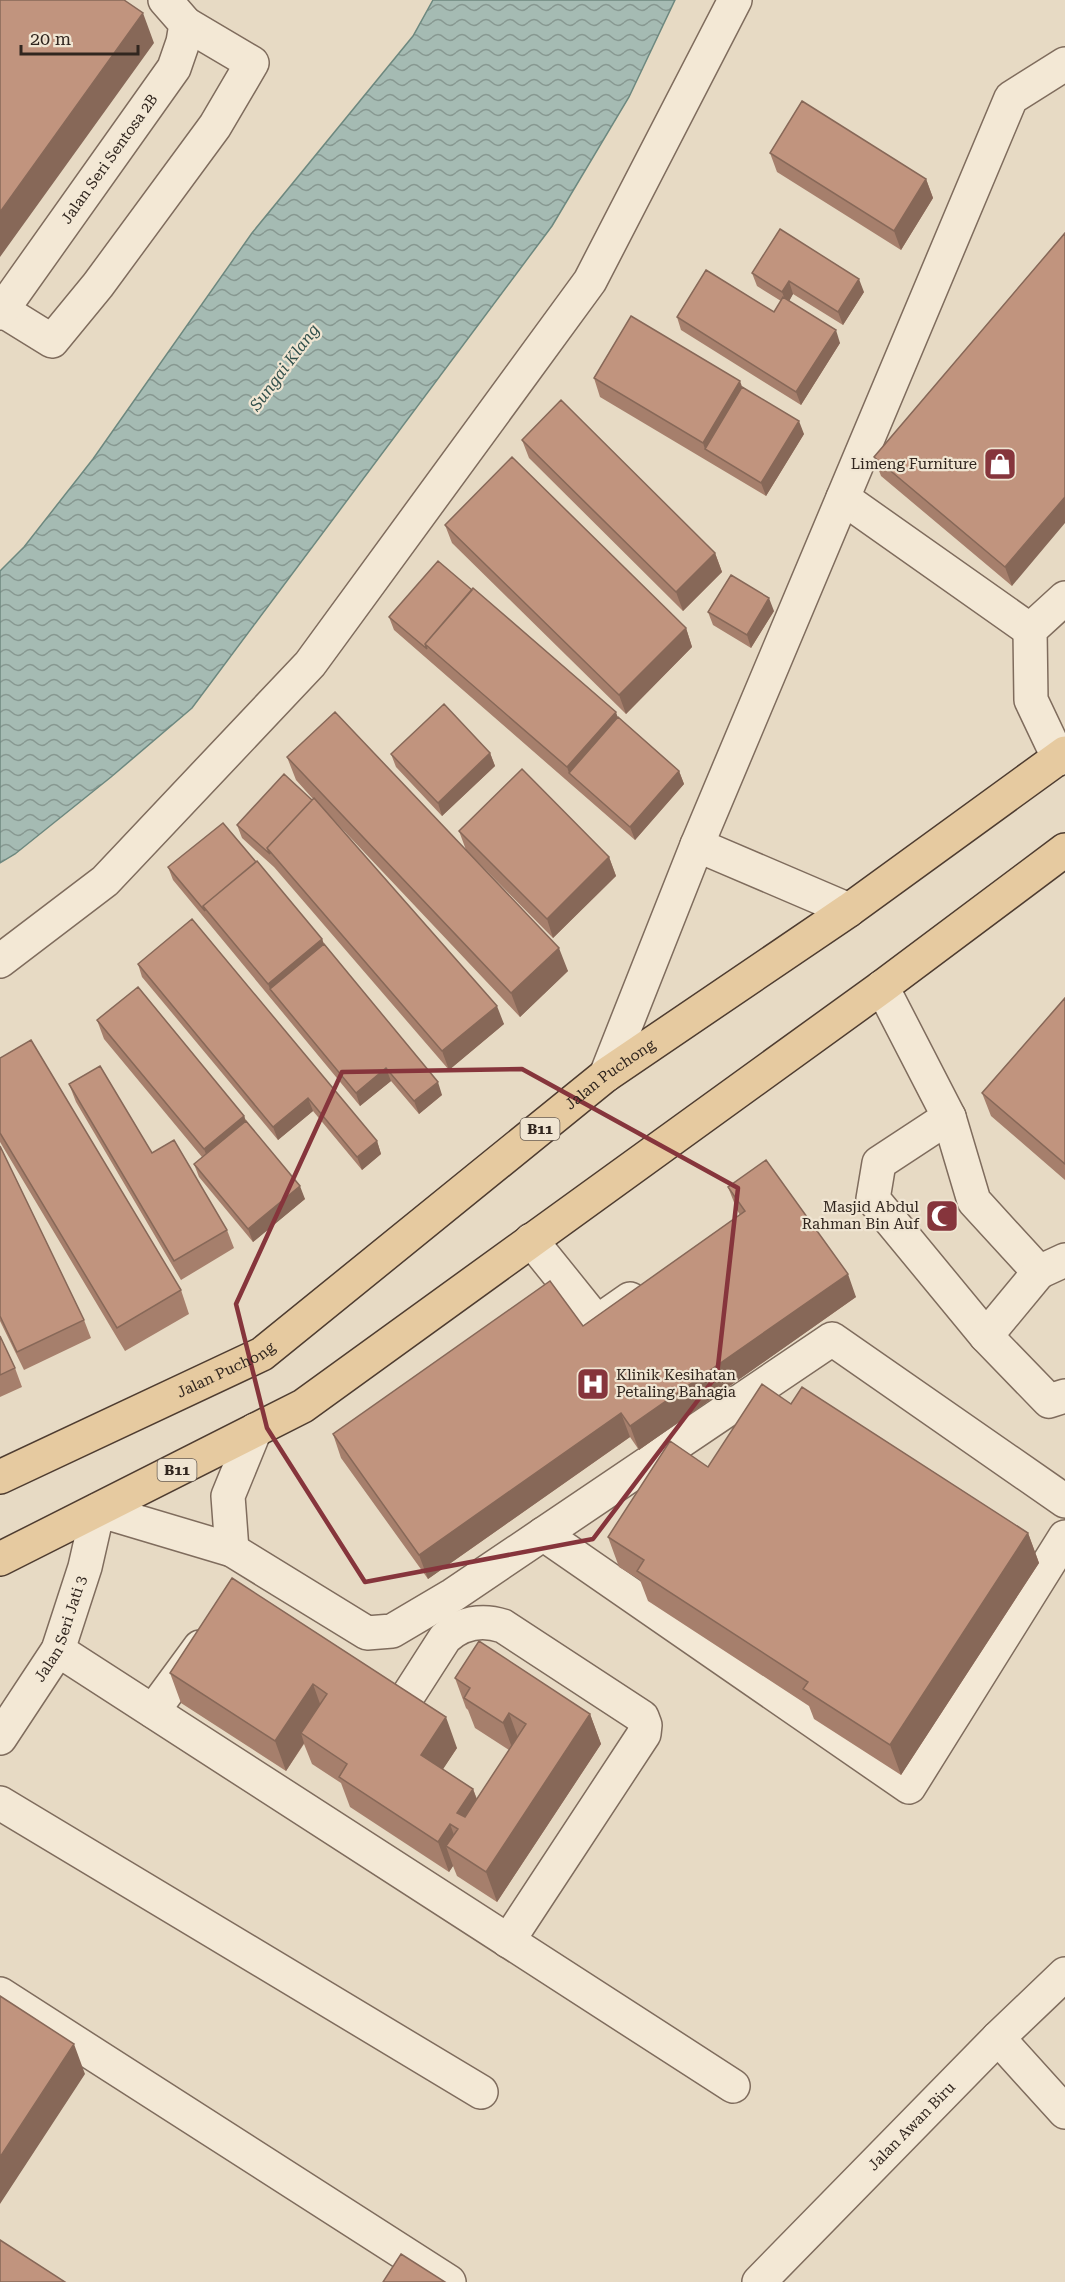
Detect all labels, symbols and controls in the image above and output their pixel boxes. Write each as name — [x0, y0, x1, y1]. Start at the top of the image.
scale bar — [21, 18, 138, 56]
text: 20 m — [30, 28, 71, 49]
street label: Jalan Seri Sentosa 2B — [57, 91, 162, 227]
water label: Sungai Klang — [245, 320, 323, 415]
shop icon: Limeng Furniture — [982, 446, 1018, 482]
place label: Limeng Furniture — [851, 455, 977, 473]
street label: Jalan Puchong — [562, 1035, 659, 1113]
road number: B11 — [520, 1118, 560, 1140]
place label: Masjid Abdul Rahman Bin Auf — [802, 1198, 920, 1233]
mosque icon: Masjid Abdul Rahman Bin Auf — [924, 1198, 960, 1234]
street label: Jalan Puchong — [174, 1338, 279, 1402]
hospital icon: Klinik Kesihatan Petaling Bahagia — [575, 1366, 611, 1402]
place label: Klinik Kesihatan Petaling Bahagia — [616, 1366, 736, 1401]
road number: B11 — [158, 1459, 196, 1481]
street label: Jalan Seri Jati 3 — [31, 1574, 91, 1685]
street label: Jalan Awan Biru — [864, 2078, 959, 2174]

